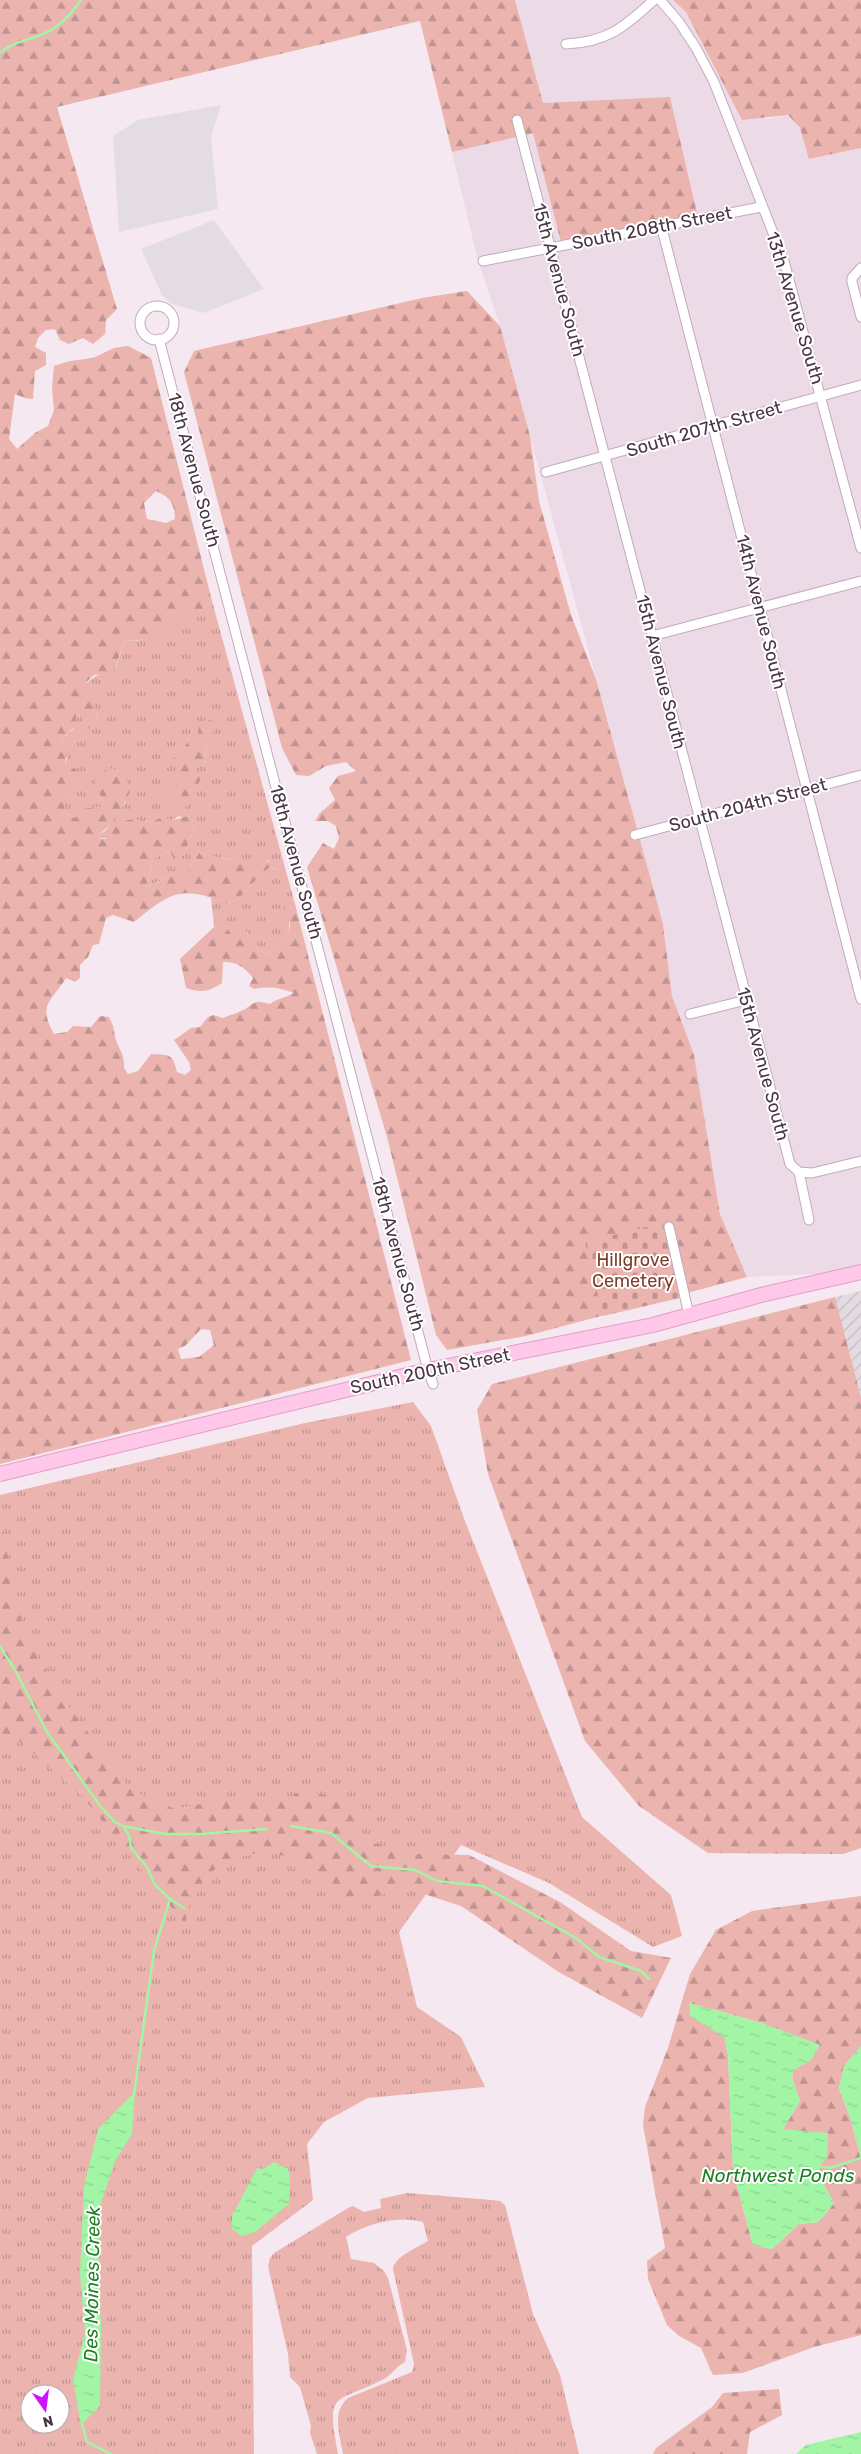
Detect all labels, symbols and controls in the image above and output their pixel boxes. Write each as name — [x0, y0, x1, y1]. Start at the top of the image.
street label: 15th Avenue South — [528, 201, 590, 359]
street label: South 208th Street — [570, 202, 734, 254]
street label: 13th Avenue South — [761, 229, 829, 387]
street label: 18th Avenue South — [163, 390, 225, 550]
street label: South 207th Street — [624, 396, 784, 462]
street label: 14th Avenue South — [731, 532, 791, 692]
street label: 15th Avenue South — [631, 593, 691, 751]
street label: South 204th Street — [667, 773, 829, 837]
street label: 18th Avenue South — [265, 782, 327, 942]
street label: 15th Avenue South — [732, 985, 794, 1143]
street label: 18th Avenue South — [367, 1174, 429, 1334]
park label: Hillgrove Cemetery — [592, 1249, 674, 1292]
street label: South 200th Street — [348, 1343, 512, 1399]
water label: Northwest Ponds — [702, 2164, 855, 2187]
water label: Des Moines Creek — [79, 2206, 105, 2362]
north arrow — [20, 2384, 70, 2434]
text: N — [41, 2412, 55, 2431]

